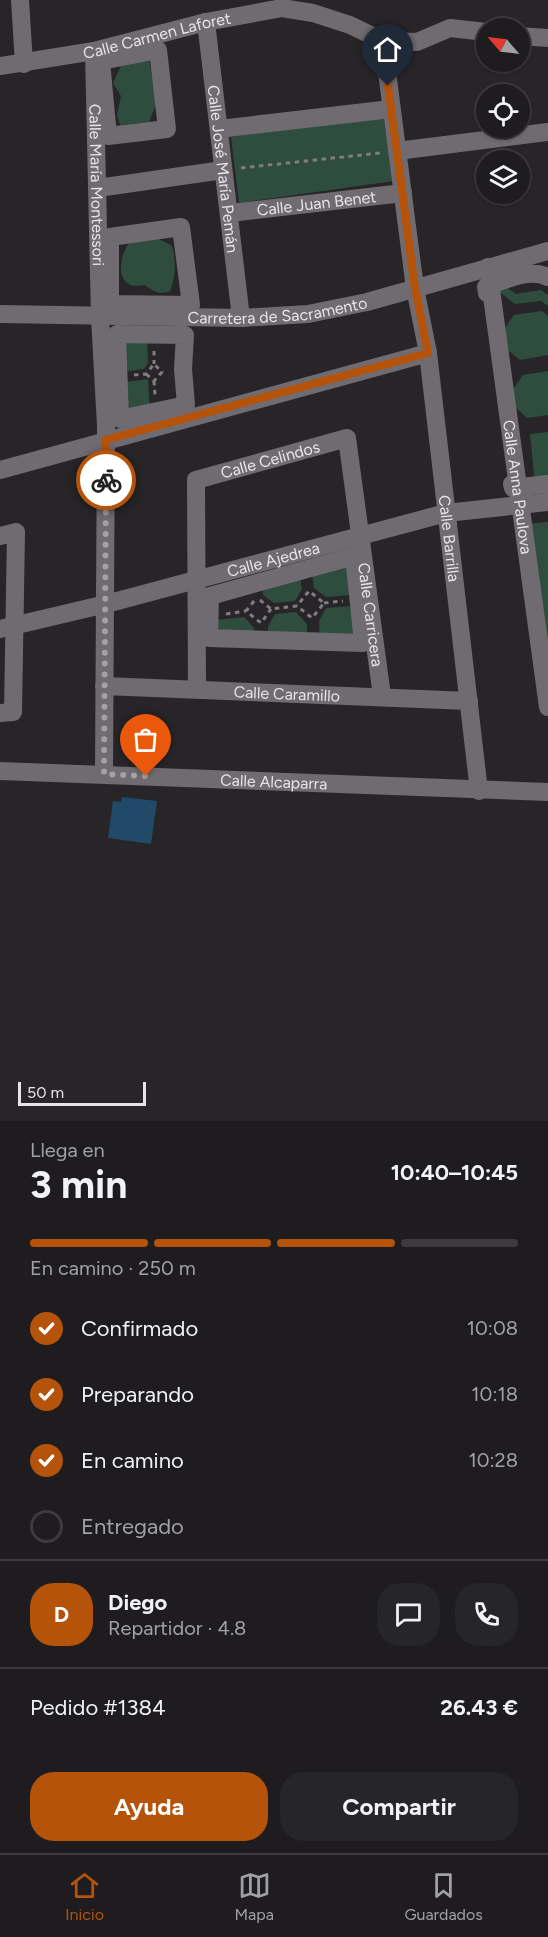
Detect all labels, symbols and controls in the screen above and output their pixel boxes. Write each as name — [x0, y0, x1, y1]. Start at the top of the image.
street label: Calle Carmen Laforet — [82, 9, 232, 63]
north arrow — [476, 18, 530, 72]
map controls — [476, 18, 530, 204]
pin — [362, 24, 413, 86]
icon: home — [371, 33, 404, 66]
street label: Calle José María Pemán — [204, 84, 242, 254]
button: locate — [476, 84, 530, 138]
street label: Calle María Montessori — [85, 104, 108, 266]
button: layers — [476, 150, 530, 204]
street label: Calle Juan Benet — [256, 187, 377, 220]
street label: Carretera de Sacramento — [188, 293, 369, 328]
street label: Calle Anna Paulova — [499, 419, 536, 555]
street label: Calle Celindos — [219, 437, 322, 483]
courier — [76, 450, 136, 510]
icon: bike — [90, 464, 123, 497]
street label: Calle Barrilla — [435, 494, 464, 583]
street label: Calle Ajedrea — [225, 538, 322, 581]
street label: Calle Carricera — [354, 562, 387, 668]
street label: Calle Caramillo — [233, 682, 340, 706]
pin — [120, 714, 171, 776]
icon: bag — [129, 723, 162, 756]
street label: Calle Alcaparra — [220, 770, 328, 794]
scale bar — [18, 1079, 146, 1106]
text: 50 m — [27, 1083, 64, 1102]
text: Llega en — [30, 1138, 105, 1162]
text: 10:40–10:45 — [391, 1159, 518, 1186]
text: 3 min — [30, 1161, 127, 1208]
text: En camino · 250 m — [30, 1256, 196, 1280]
icon: check — [30, 1312, 63, 1345]
text: Confirmado — [81, 1315, 198, 1342]
text: 10:08 — [467, 1316, 518, 1340]
icon: check — [30, 1378, 63, 1411]
text: Preparando — [81, 1381, 194, 1408]
text: 10:18 — [471, 1382, 518, 1406]
icon: check — [30, 1444, 63, 1477]
text: En camino — [81, 1447, 184, 1474]
text: 10:28 — [468, 1448, 518, 1472]
text: Entregado — [81, 1513, 184, 1540]
button: chat — [377, 1583, 440, 1646]
button: phone — [455, 1583, 518, 1646]
text: Diego — [108, 1589, 167, 1616]
text: D — [54, 1601, 69, 1628]
text: Repartidor · 4.8 — [108, 1616, 246, 1640]
text: Pedido #1384 — [30, 1694, 166, 1721]
text: 26.43 € — [440, 1694, 518, 1721]
button: Ayuda — [30, 1772, 268, 1841]
button: Compartir — [280, 1772, 518, 1841]
tab: Inicio — [65, 1869, 104, 1924]
tab: Mapa — [234, 1869, 274, 1924]
tab: Guardados — [404, 1869, 483, 1924]

